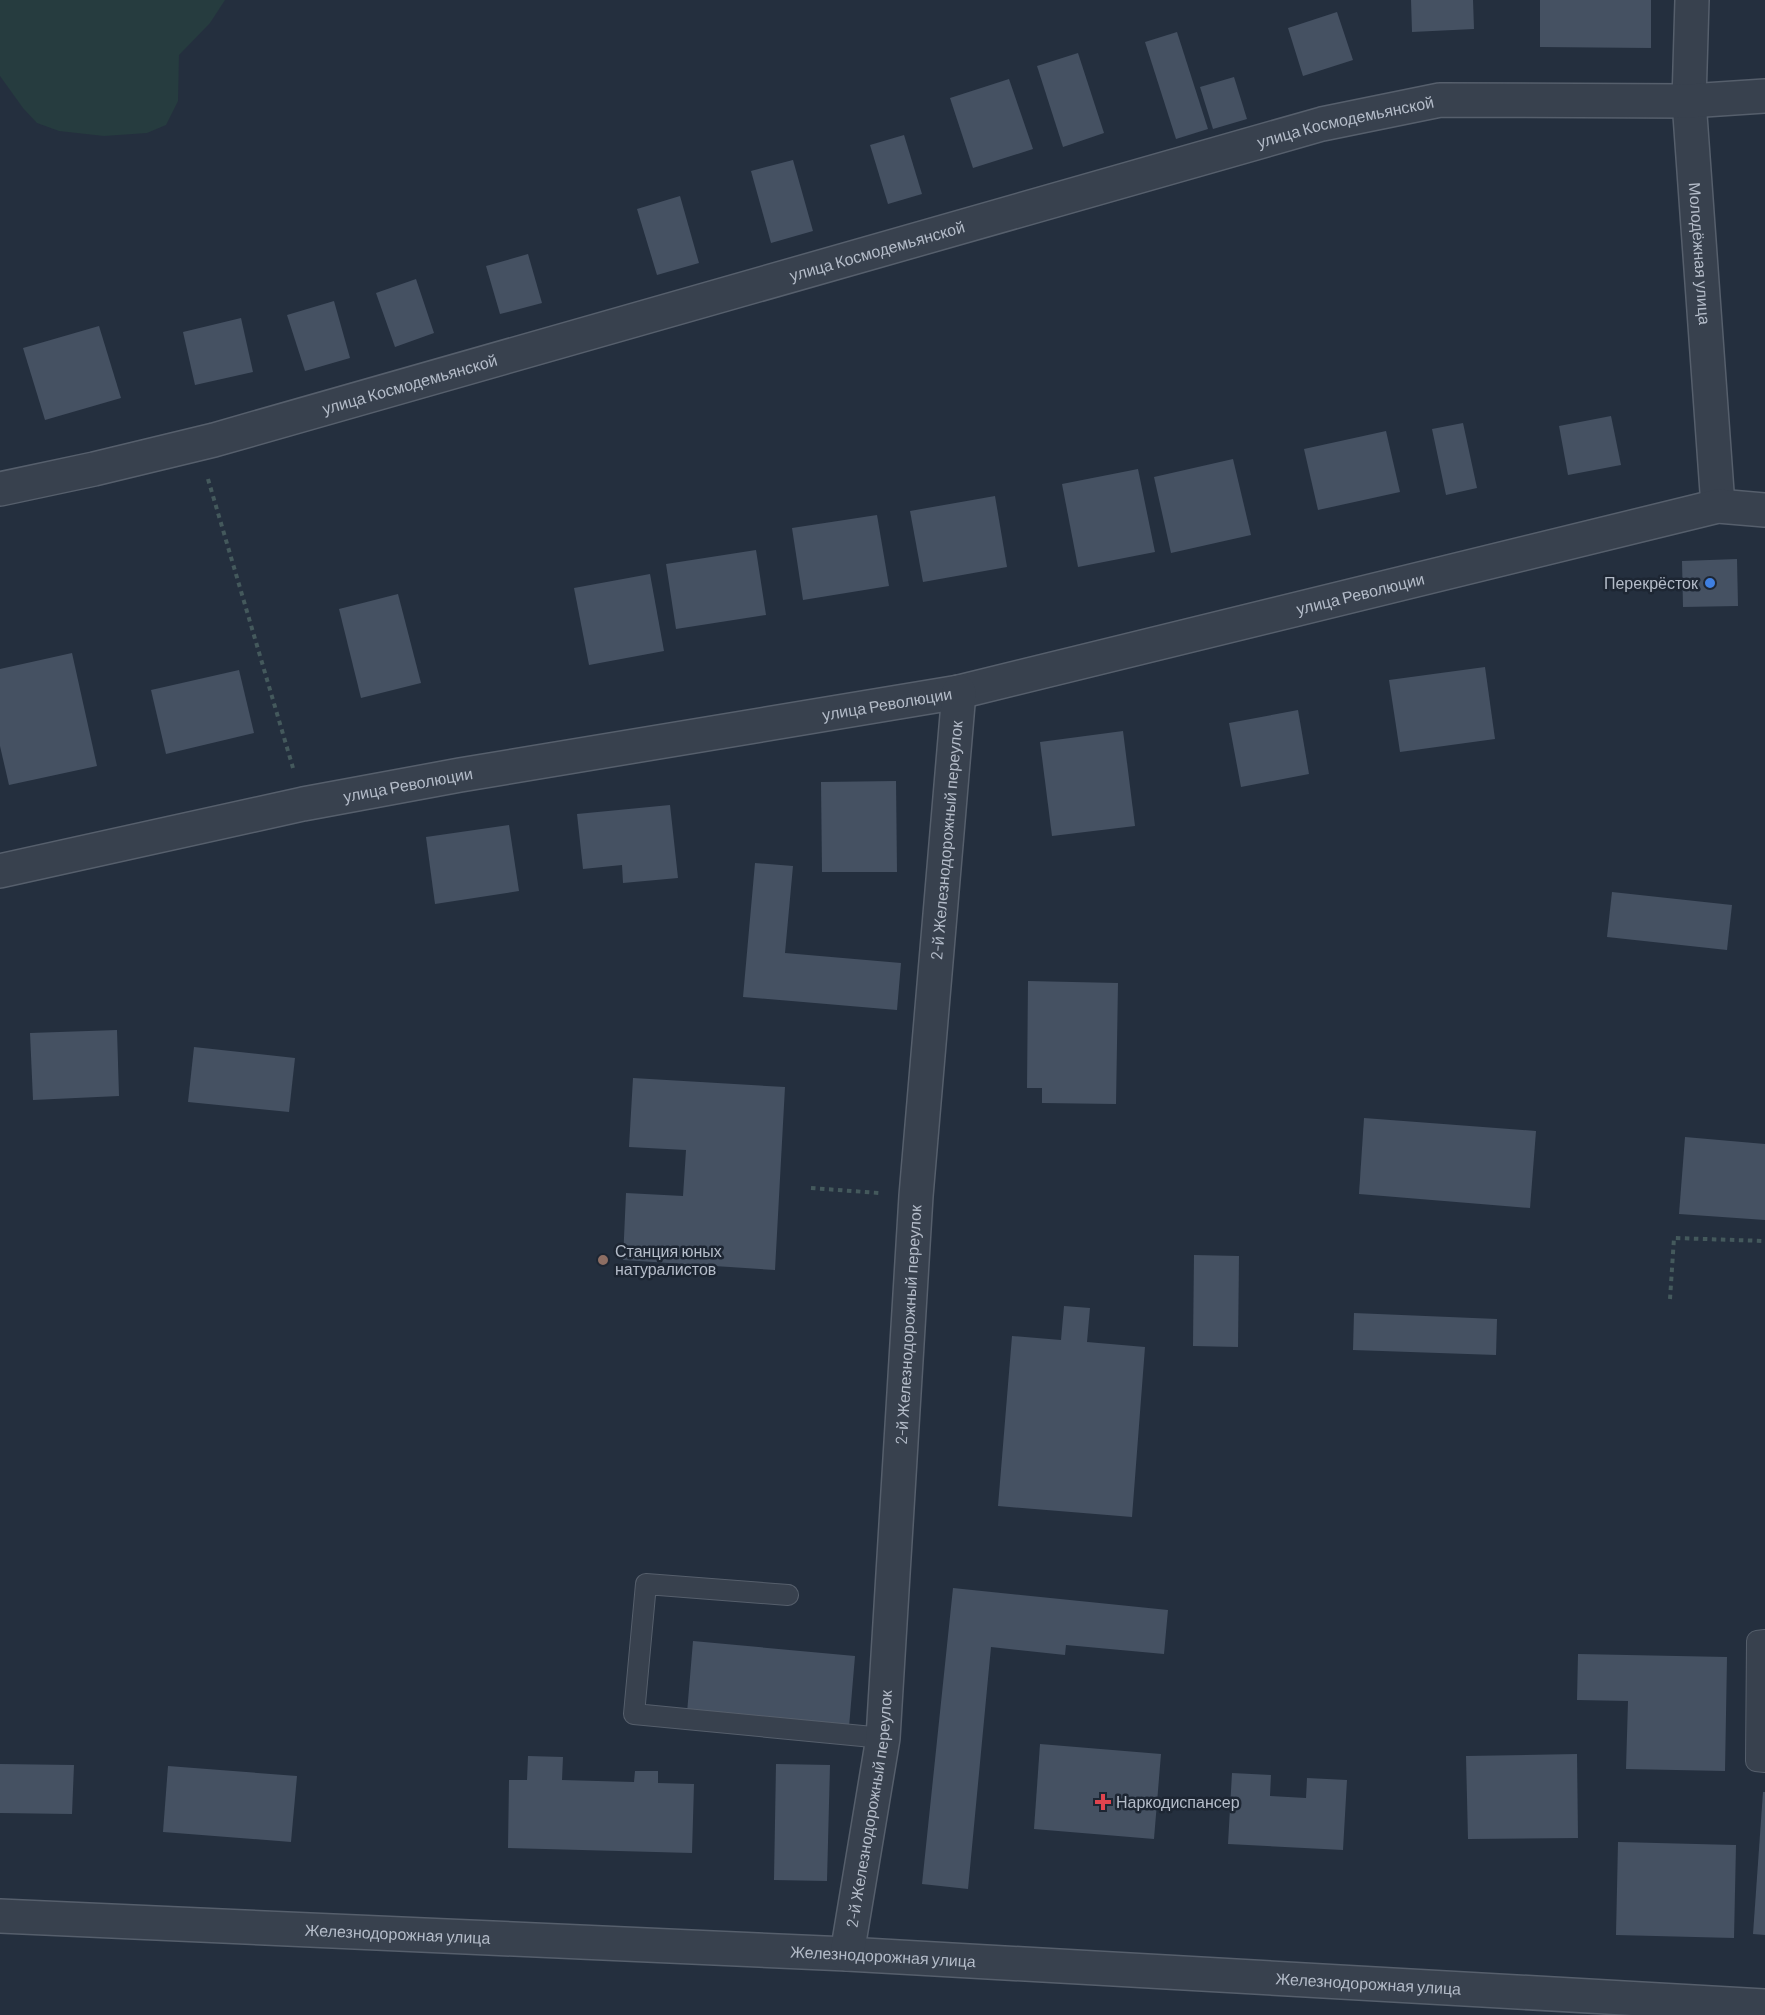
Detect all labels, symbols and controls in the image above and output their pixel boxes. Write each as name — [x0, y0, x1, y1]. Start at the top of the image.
street label: улица Космодемьянской — [1255, 92, 1435, 151]
street label: Молодёжная улица — [1686, 182, 1715, 325]
street label: улица Космодемьянской — [787, 216, 967, 284]
street label: улица Космодемьянской — [320, 350, 499, 418]
street label: улица Революции — [1294, 568, 1426, 618]
place label: Перекрёсток — [1604, 573, 1699, 592]
marker: Перекрёсток — [1703, 576, 1717, 590]
street label: улица Революции — [821, 683, 953, 724]
street label: 2-й Железнодорожный переулок — [926, 719, 966, 961]
street label: улица Революции — [342, 763, 474, 805]
street label: 2-й Железнодорожный переулок — [891, 1203, 924, 1445]
place label: Станция юных натуралистов — [615, 1241, 722, 1278]
marker: Станция юных натуралистов — [596, 1253, 610, 1267]
street label: 2-й Железнодорожный переулок — [842, 1688, 895, 1929]
place label: Наркодиспансер — [1116, 1792, 1240, 1811]
marker: Наркодиспансер — [1094, 1793, 1112, 1811]
street label: Железнодорожная улица — [304, 1920, 491, 1947]
street label: Железнодорожная улица — [790, 1941, 976, 1970]
street label: Железнодорожная улица — [1275, 1968, 1462, 1998]

